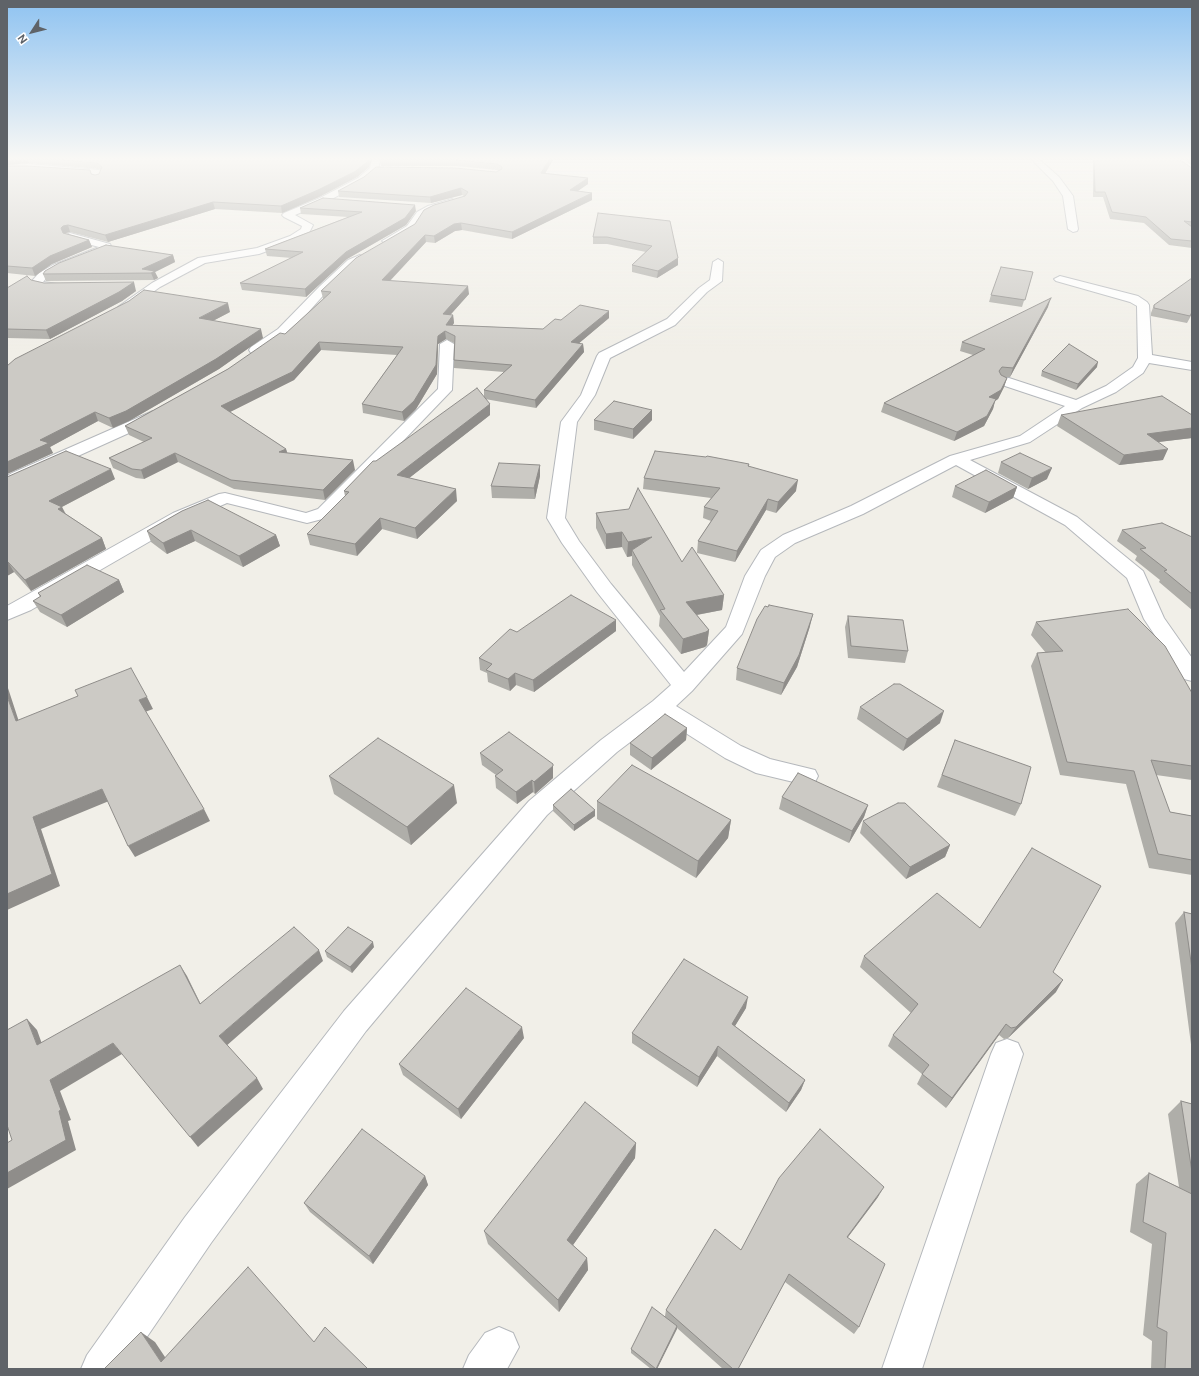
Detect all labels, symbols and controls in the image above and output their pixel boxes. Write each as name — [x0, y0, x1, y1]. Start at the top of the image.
north arrow — [12, 12, 52, 52]
text: N — [14, 32, 30, 46]

